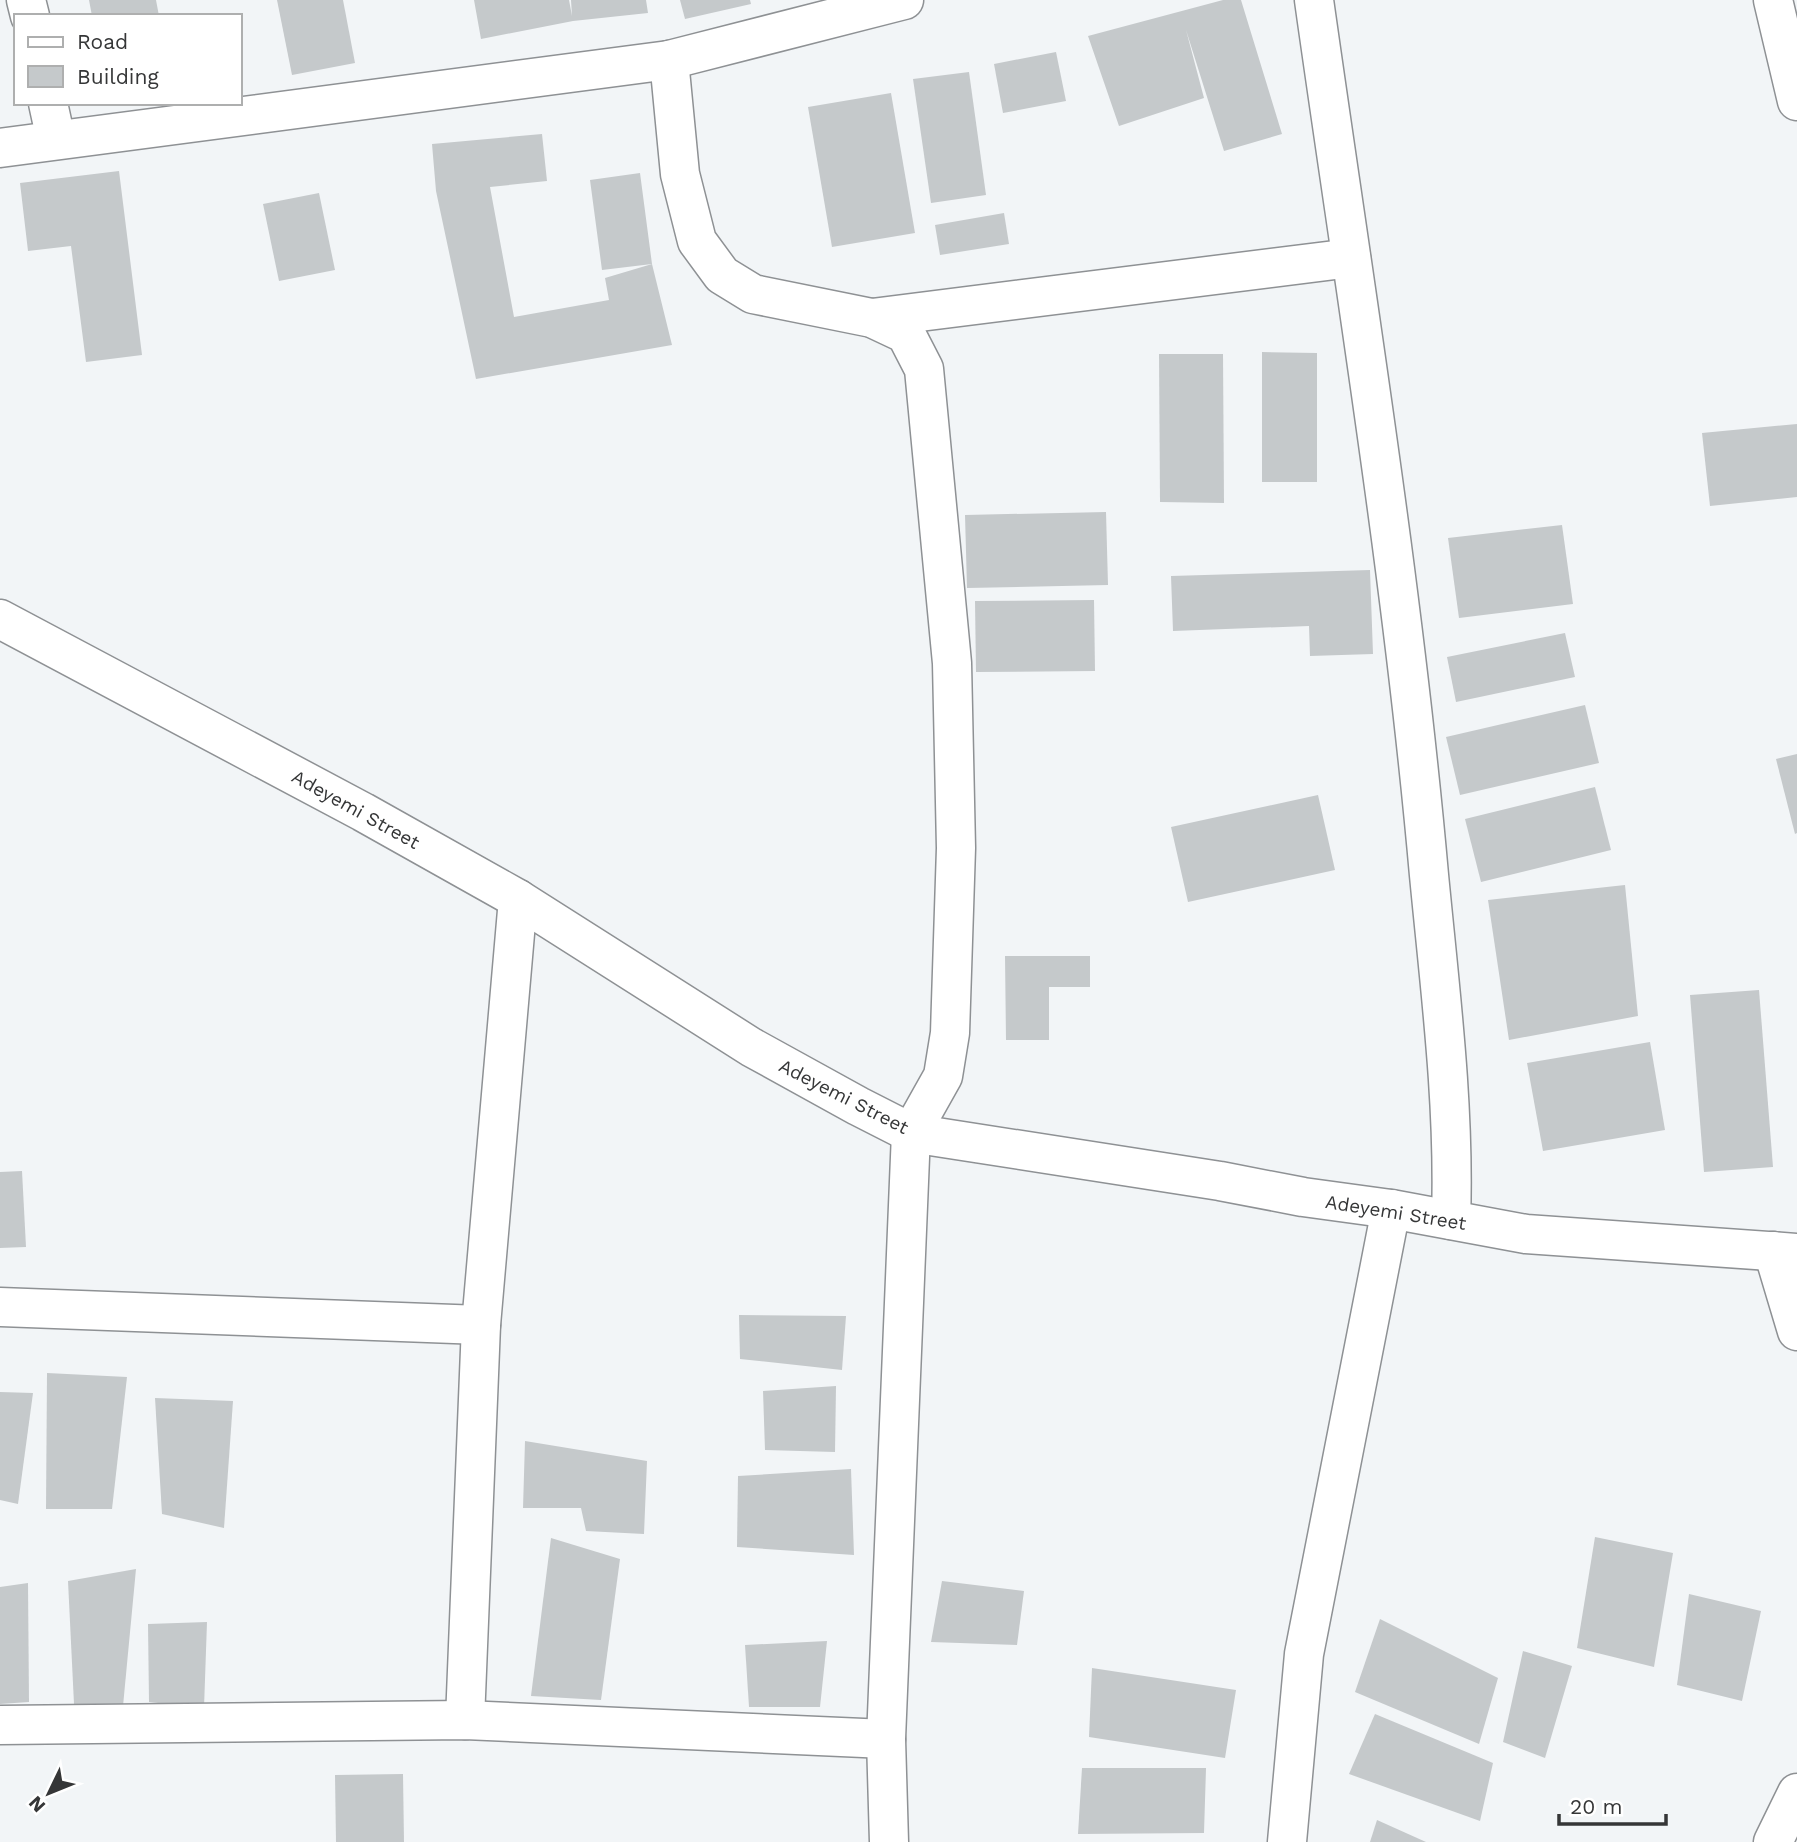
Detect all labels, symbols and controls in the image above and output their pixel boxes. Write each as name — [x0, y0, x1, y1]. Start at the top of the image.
legend — [14, 14, 242, 105]
text: Road — [77, 29, 128, 54]
text: Building — [77, 64, 159, 89]
street label: Adeyemi Street — [288, 765, 424, 854]
street label: Adeyemi Street — [775, 1054, 912, 1139]
street label: Adeyemi Street — [1324, 1190, 1468, 1235]
north arrow — [14, 1758, 84, 1828]
scale bar — [1559, 1783, 1666, 1827]
text: N — [24, 1791, 50, 1817]
text: 20 m — [1570, 1794, 1622, 1819]

